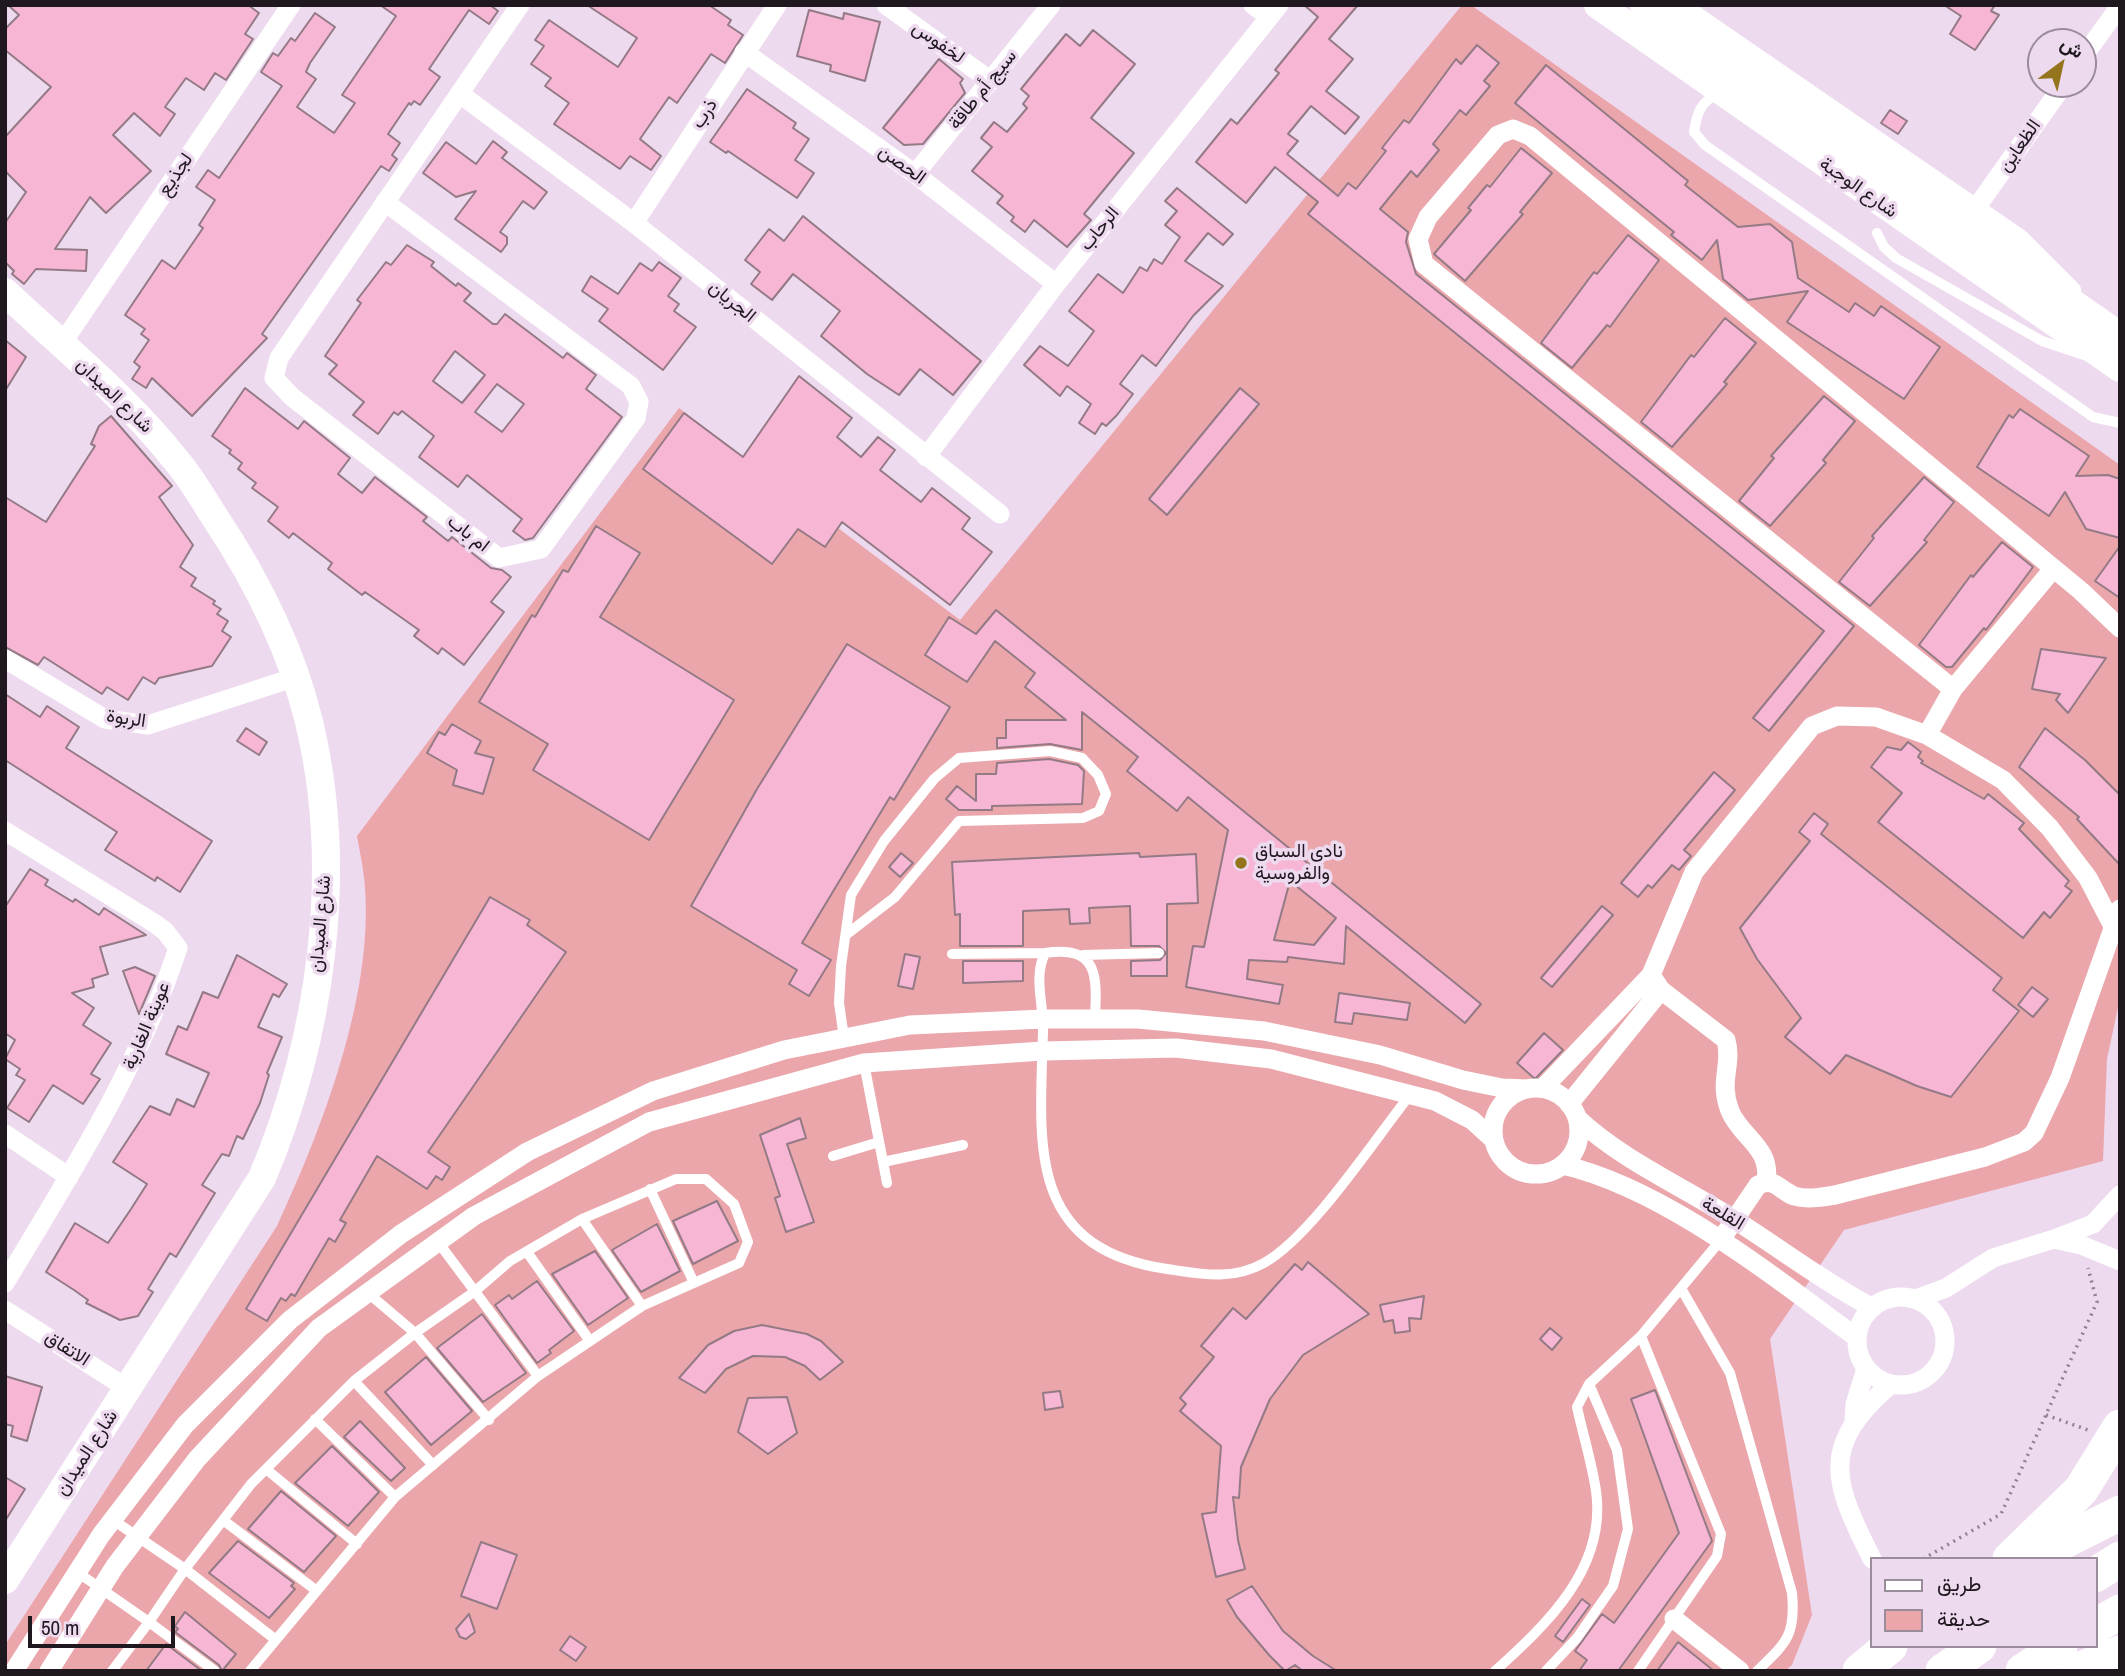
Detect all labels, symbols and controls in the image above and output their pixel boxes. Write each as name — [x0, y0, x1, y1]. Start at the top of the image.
street label: لخفوس — [907, 17, 969, 69]
north arrow — [2027, 28, 2097, 98]
text: ش — [2056, 30, 2089, 64]
street label: سيج أم طاقة — [944, 45, 1022, 135]
street label: ذرب — [687, 95, 723, 133]
street label: الظعاين — [1994, 115, 2046, 177]
street label: الحصن — [874, 140, 930, 190]
street label: لجذيع — [153, 149, 199, 201]
street label: شارع الوجبة — [1815, 153, 1901, 223]
street label: الرحاب — [1075, 202, 1125, 256]
street label: الجريان — [704, 276, 760, 328]
street label: شارع الميدان — [71, 354, 157, 438]
street label: ام باب — [442, 510, 494, 558]
street label: الربوة — [105, 705, 147, 733]
place label: نادي السباق والفروسية — [1255, 841, 1343, 885]
marker: نادي السباق والفروسية — [1233, 855, 1249, 871]
street label: شارع الميدان — [305, 874, 337, 974]
street label: عوينة الغارية — [118, 979, 176, 1073]
street label: القلعة — [1697, 1192, 1749, 1236]
street label: الاتفاق — [40, 1326, 94, 1372]
street label: شارع الميدان — [51, 1406, 123, 1500]
legend — [1870, 1557, 2097, 1648]
text: طريق — [1937, 1569, 1982, 1598]
scale bar — [32, 1602, 178, 1646]
text: حديقة — [1937, 1604, 1990, 1633]
text: 50 m — [41, 1613, 79, 1642]

